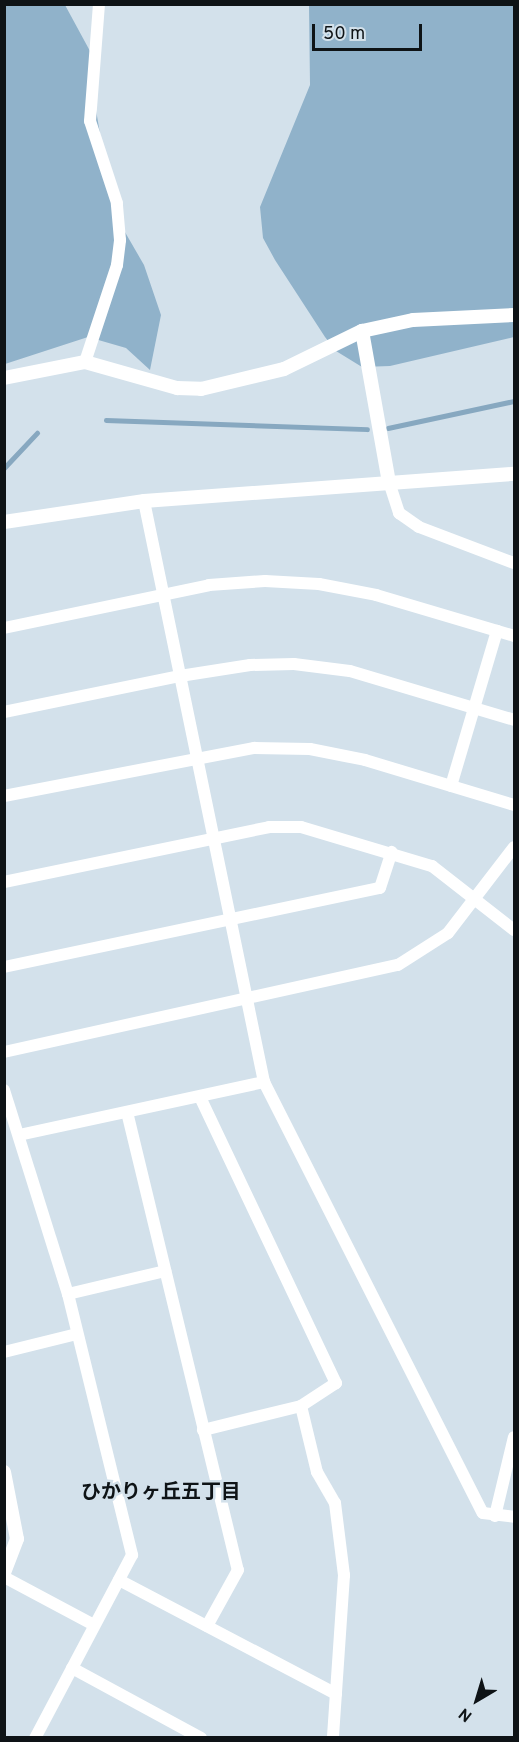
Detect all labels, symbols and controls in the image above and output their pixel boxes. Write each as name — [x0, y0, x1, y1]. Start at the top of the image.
scale bar — [315, 12, 424, 50]
text: 50 m — [323, 23, 365, 46]
district label: ひかりヶ丘五丁目 — [81, 1481, 241, 1505]
north arrow — [447, 1670, 507, 1730]
text: N — [455, 1703, 477, 1726]

